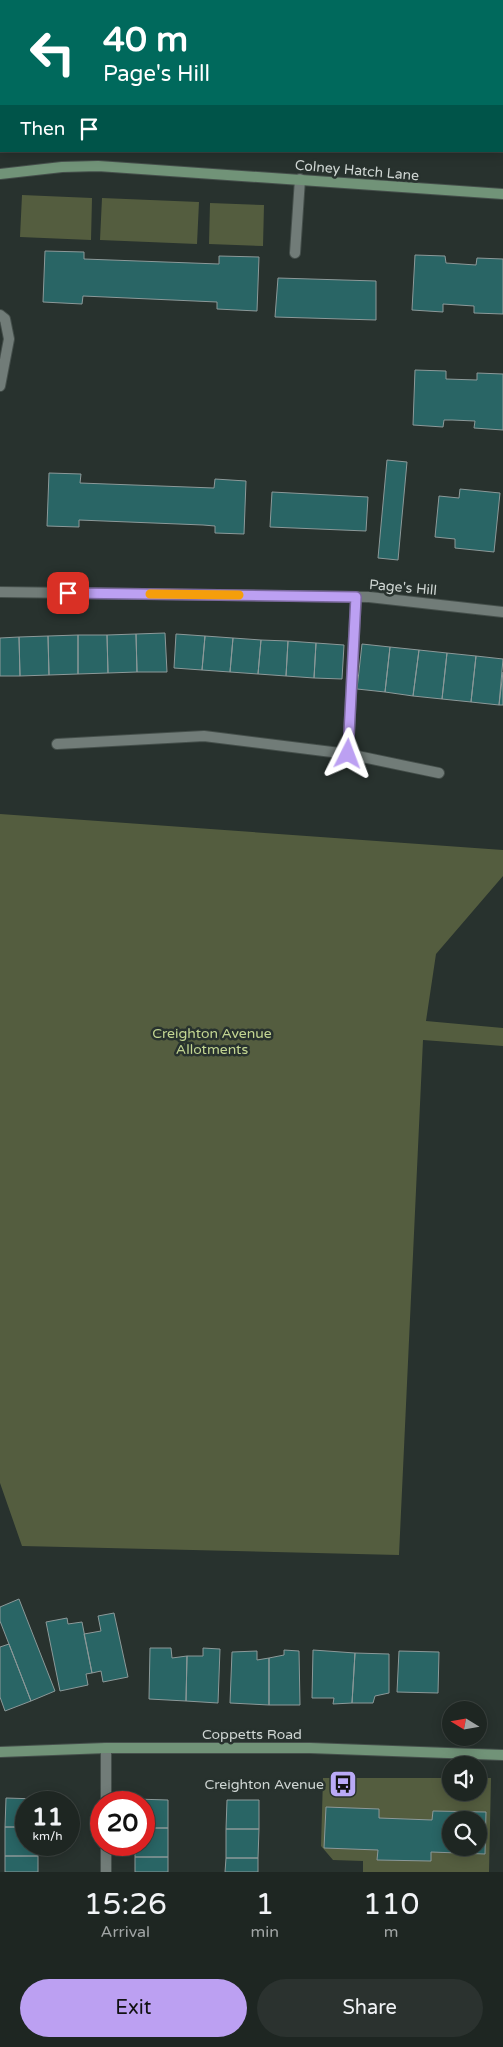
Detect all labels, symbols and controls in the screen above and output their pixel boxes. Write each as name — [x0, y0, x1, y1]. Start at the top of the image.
text: 40 m — [103, 19, 188, 61]
icon: left — [20, 20, 85, 85]
text: Page's Hill — [103, 61, 210, 87]
icon: arrive — [75, 115, 103, 143]
text: Then — [20, 118, 65, 140]
street label: Colney Hatch Lane — [294, 157, 420, 184]
pin — [47, 572, 89, 614]
street label: Page's Hill — [368, 576, 438, 599]
icon: arrive — [54, 579, 82, 607]
position arrow — [321, 727, 373, 779]
park label: Creighton Avenue Allotments — [152, 1025, 272, 1058]
north arrow — [442, 1701, 488, 1746]
map controls — [442, 1701, 487, 1856]
street label: Coppetts Road — [202, 1726, 302, 1743]
button: sound — [442, 1756, 487, 1801]
bus stop icon: Creighton Avenue — [328, 1769, 358, 1799]
place label: Creighton Avenue — [205, 1776, 324, 1793]
speed limit sign: 20 — [90, 1791, 155, 1856]
text: 11 — [32, 1802, 63, 1832]
button: search — [442, 1811, 487, 1856]
text: km/h — [32, 1829, 63, 1843]
text: 15:26 — [84, 1886, 167, 1923]
text: 1 — [255, 1886, 274, 1923]
text: 110 — [363, 1886, 419, 1923]
text: Arrival — [101, 1922, 150, 1942]
text: min — [251, 1922, 279, 1942]
text: m — [384, 1922, 398, 1942]
button: Exit — [20, 1979, 247, 2037]
button: Share — [257, 1979, 483, 2037]

